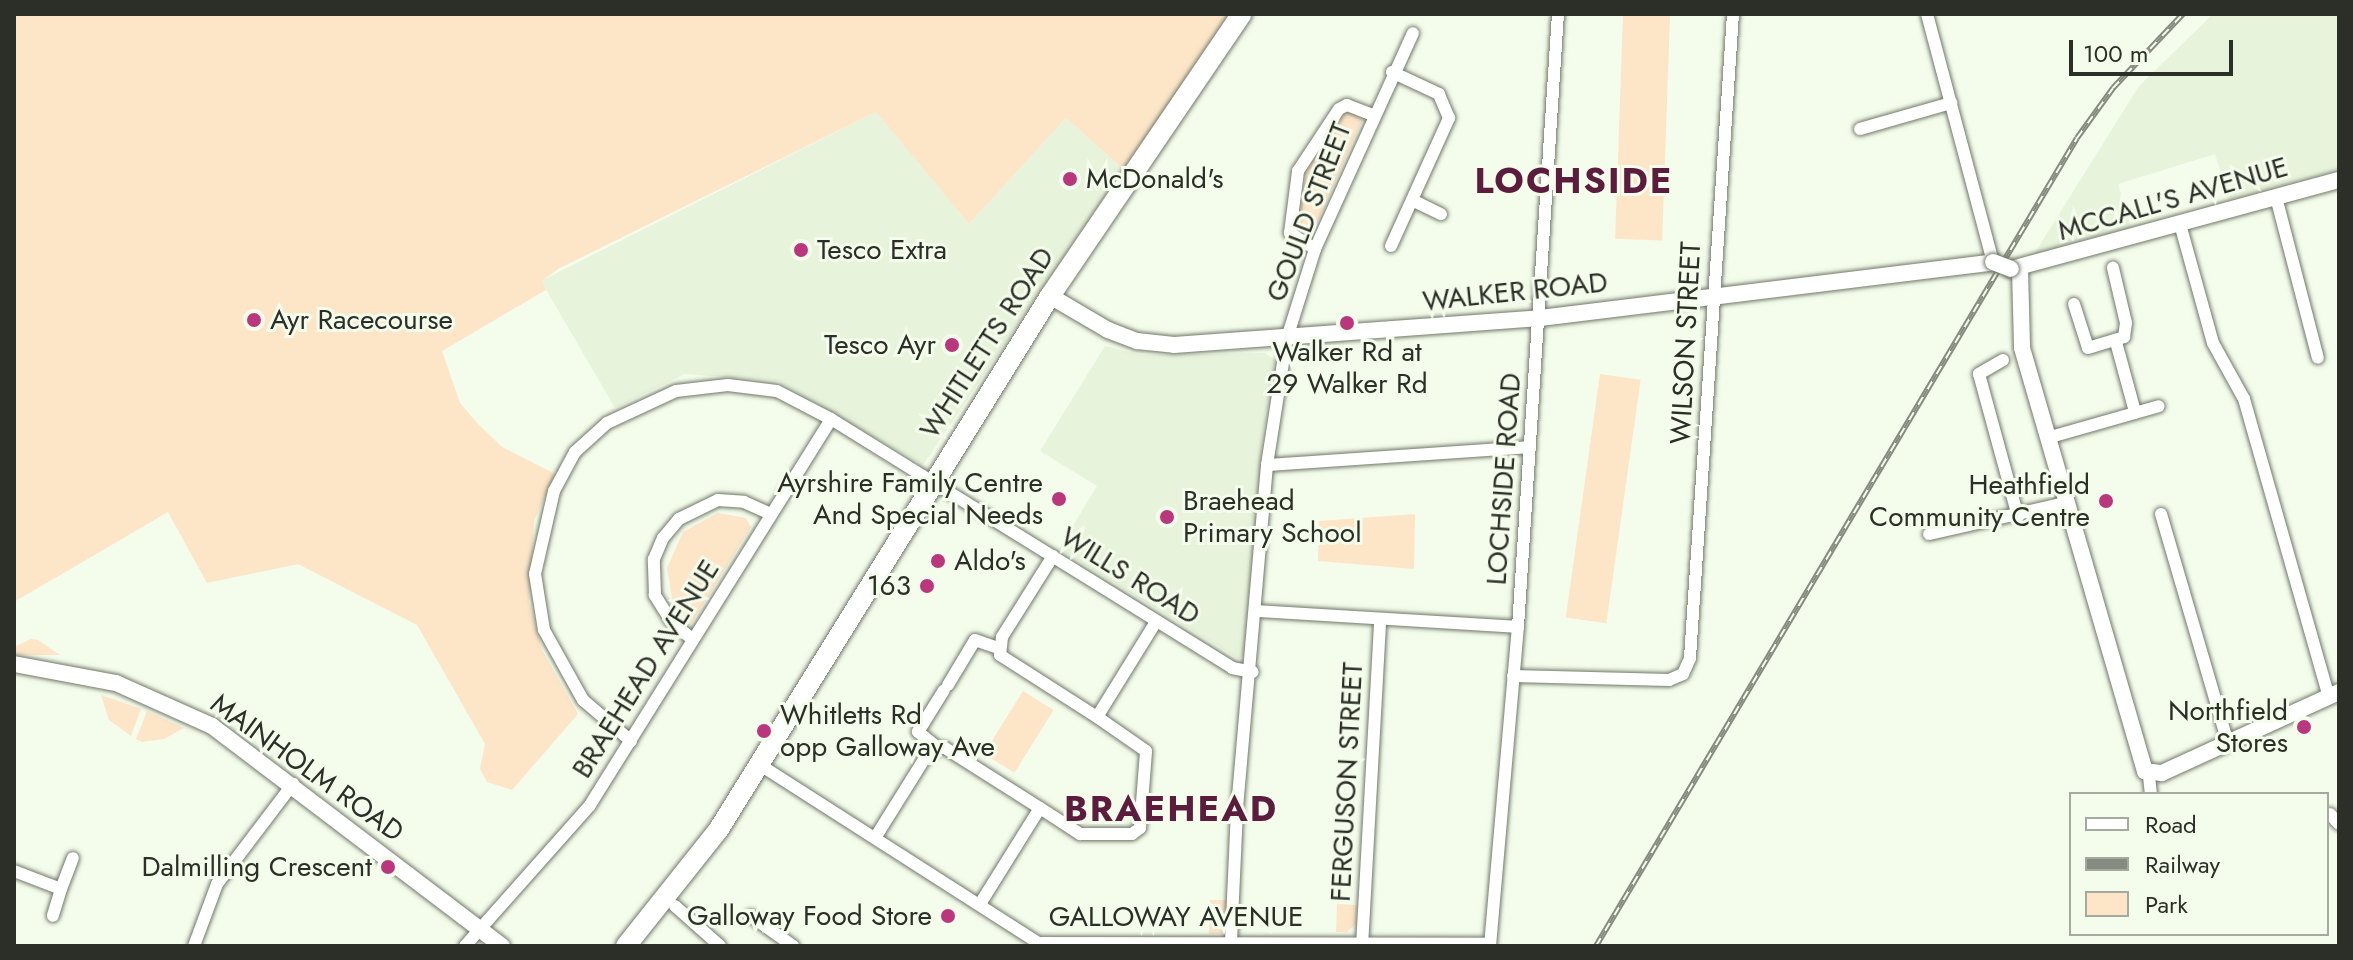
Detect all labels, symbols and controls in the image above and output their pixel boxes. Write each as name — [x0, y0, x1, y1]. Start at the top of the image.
scale bar — [2073, 24, 2237, 74]
text: 100 m — [2083, 36, 2149, 71]
street label: GOULD STREET — [1259, 118, 1359, 306]
street label: MCCALL'S AVENUE — [2054, 150, 2292, 248]
district label: LOCHSIDE — [1474, 159, 1674, 203]
place label: McDonald's — [1086, 162, 1223, 196]
marker: McDonald's — [1061, 170, 1079, 188]
place label: Tesco Extra — [817, 233, 947, 267]
marker: Tesco Extra — [792, 241, 810, 259]
street label: WHITLETTS ROAD — [913, 241, 1061, 445]
street label: WILSON STREET — [1664, 241, 1708, 445]
street label: WALKER ROAD — [1421, 266, 1609, 318]
place label: Ayr Racecourse — [270, 303, 453, 337]
marker: Ayr Racecourse — [245, 311, 263, 329]
marker: Walker Rd at 29 Walker Rd — [1338, 314, 1356, 332]
place label: Tesco Ayr — [824, 328, 936, 362]
place label: Walker Rd at 29 Walker Rd — [1266, 335, 1428, 401]
marker: Tesco Ayr — [943, 336, 961, 354]
street label: LOCHSIDE ROAD — [1480, 372, 1528, 586]
place label: Ayrshire Family Centre And Special Needs — [777, 466, 1043, 532]
place label: Heathfield Community Centre — [1869, 468, 2090, 534]
place label: Braehead Primary School — [1183, 484, 1362, 550]
marker: Ayrshire Family Centre And Special Needs — [1050, 490, 1068, 508]
marker: Heathfield Community Centre — [2097, 492, 2115, 510]
marker: Braehead Primary School — [1158, 508, 1176, 526]
street label: WILLS ROAD — [1054, 520, 1206, 632]
place label: Aldo's — [954, 544, 1026, 578]
marker: Aldo's — [929, 552, 947, 570]
street label: BRAEHEAD AVENUE — [565, 554, 727, 784]
place label: 163 — [867, 569, 911, 603]
marker: 163 — [918, 577, 936, 595]
street label: FERGUSON STREET — [1324, 661, 1370, 903]
street label: MAINHOLM ROAD — [204, 687, 410, 849]
place label: Northfield Stores — [2168, 694, 2288, 760]
place label: Whitletts Rd opp Galloway Ave — [780, 698, 995, 764]
marker: Northfield Stores — [2295, 718, 2313, 736]
marker: Whitletts Rd opp Galloway Ave — [755, 722, 773, 740]
district label: BRAEHEAD — [1064, 787, 1278, 831]
legend — [2069, 792, 2329, 936]
text: Road — [2145, 807, 2197, 842]
text: Railway — [2145, 847, 2220, 882]
place label: Dalmilling Crescent — [141, 850, 372, 884]
marker: Dalmilling Crescent — [379, 858, 397, 876]
text: Park — [2145, 887, 2188, 922]
place label: Galloway Food Store — [687, 899, 932, 933]
street label: GALLOWAY AVENUE — [1049, 900, 1303, 934]
marker: Galloway Food Store — [939, 907, 957, 925]

